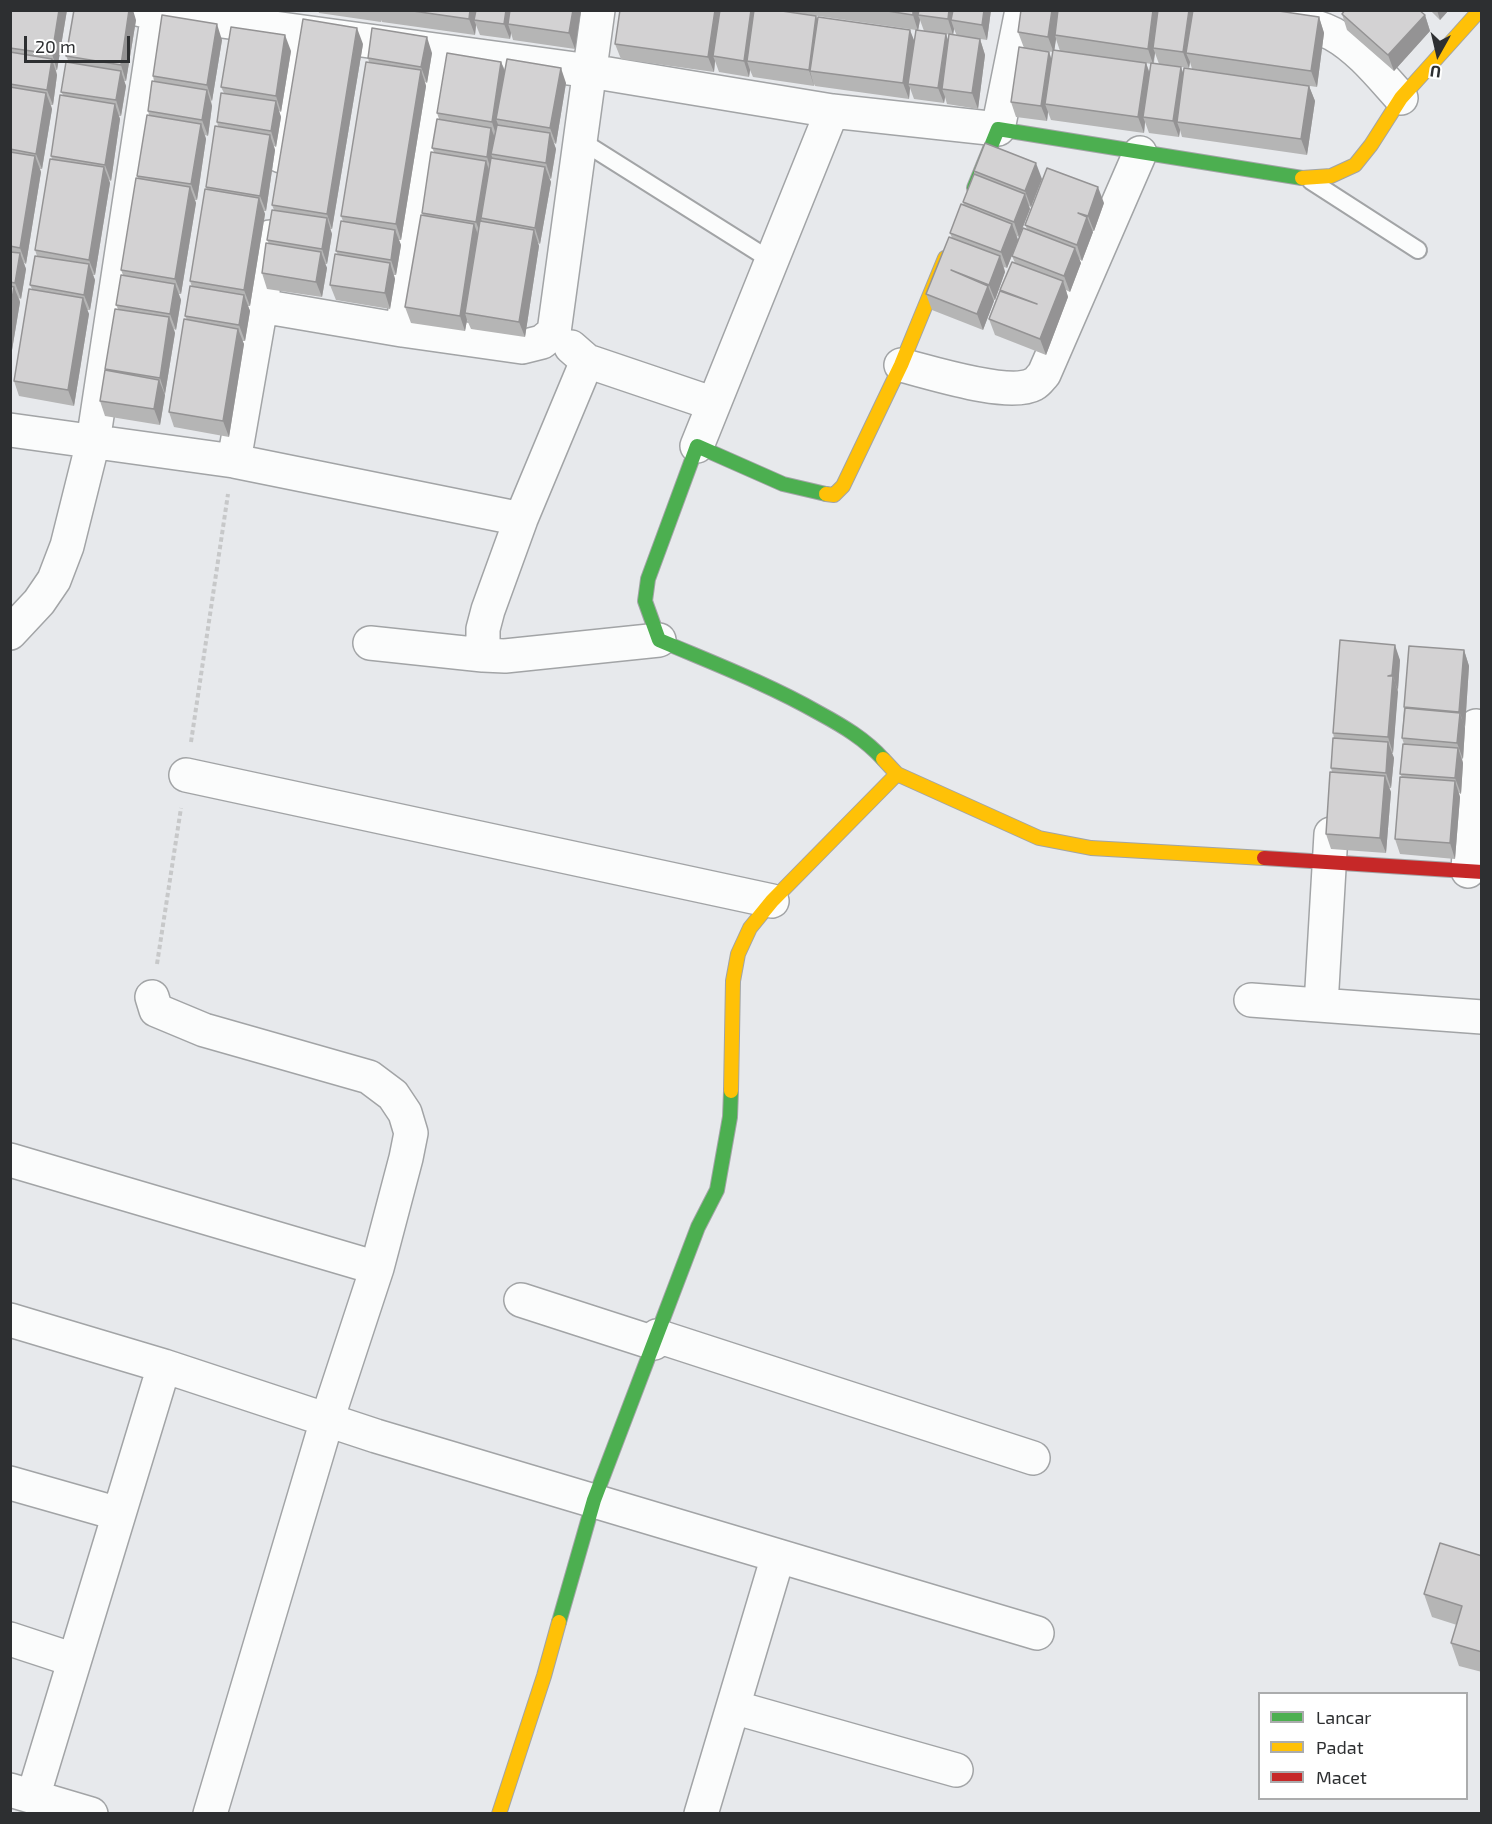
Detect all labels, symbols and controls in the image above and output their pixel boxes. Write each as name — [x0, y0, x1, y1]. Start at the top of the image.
scale bar — [27, 24, 134, 62]
north arrow — [1408, 24, 1468, 84]
text: 20 m — [35, 35, 76, 57]
text: U — [1429, 62, 1442, 82]
legend — [1258, 1692, 1468, 1800]
text: Lancar — [1316, 1706, 1372, 1728]
text: Padat — [1316, 1736, 1363, 1758]
text: Macet — [1316, 1766, 1367, 1788]

